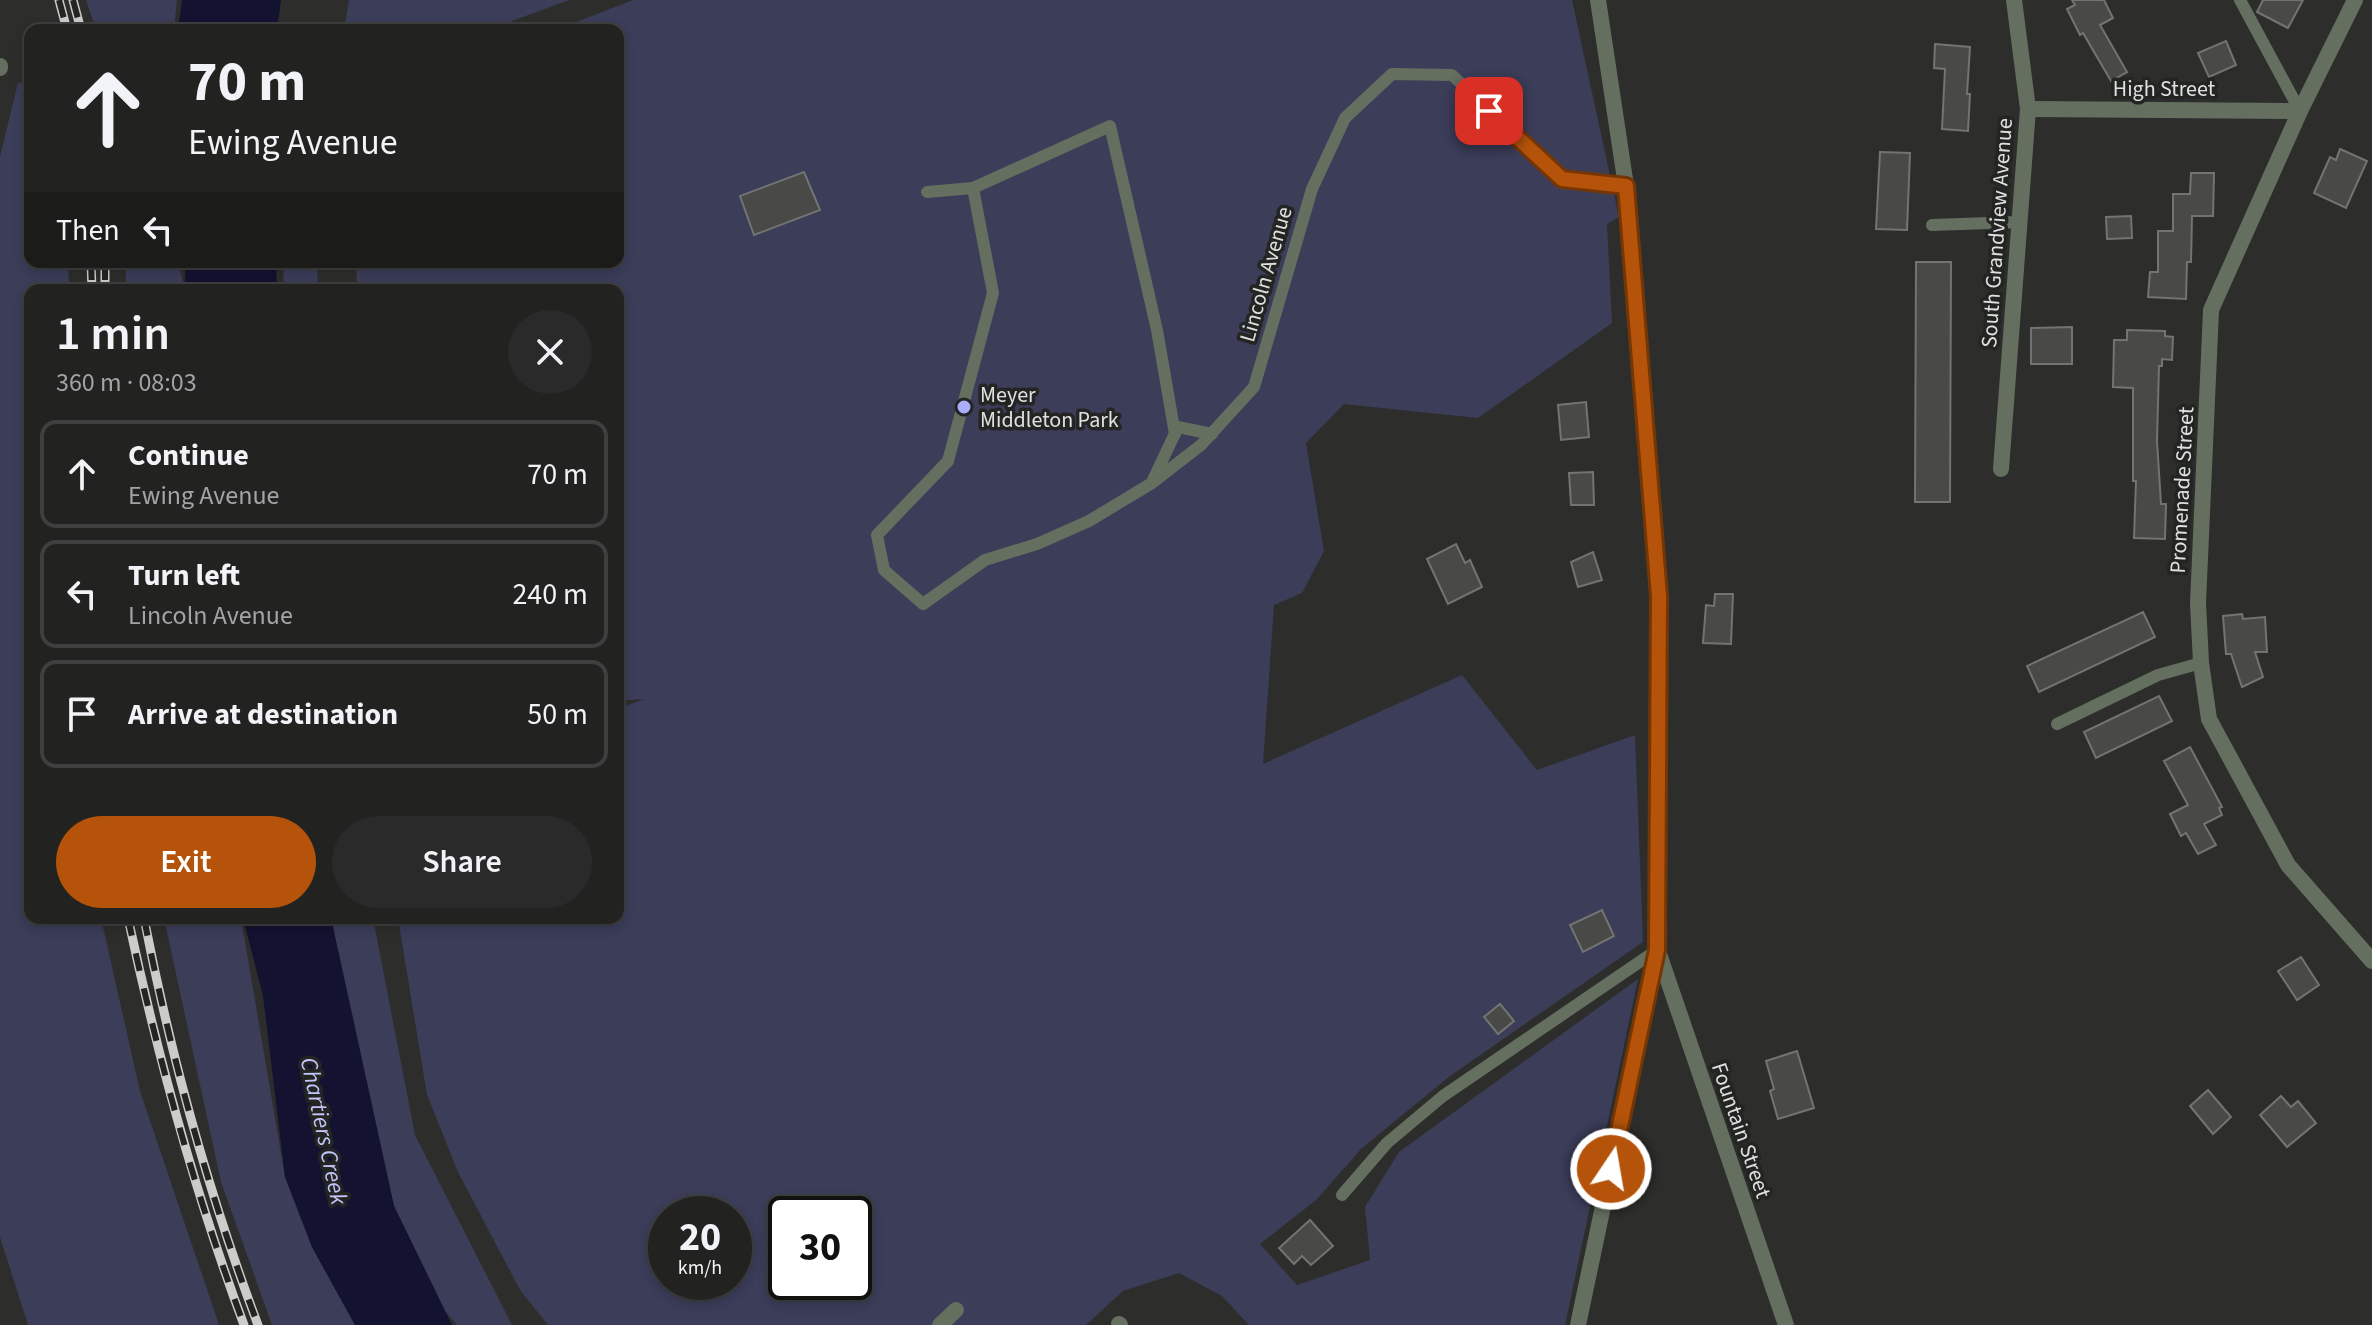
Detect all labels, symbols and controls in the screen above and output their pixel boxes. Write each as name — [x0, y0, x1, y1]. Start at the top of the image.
text: 70 m — [188, 43, 306, 122]
icon: ahead — [56, 56, 160, 160]
street label: High Street — [2113, 73, 2216, 105]
pin — [1455, 77, 1523, 145]
icon: arrive — [1467, 89, 1511, 133]
text: Ewing Avenue — [188, 117, 398, 168]
street label: South Grandview Avenue — [1973, 117, 2021, 349]
street label: Lincoln Avenue — [1231, 203, 1301, 346]
icon: left — [136, 208, 180, 252]
text: Then — [56, 209, 120, 252]
text: 1 min — [56, 300, 170, 368]
button: close — [508, 310, 592, 394]
text: 360 m · 08:03 — [56, 364, 197, 401]
place label: Meyer Middleton Park — [980, 379, 1119, 436]
marker: Meyer Middleton Park — [955, 398, 973, 416]
street label: Promenade Street — [2162, 405, 2202, 574]
text: Continue — [128, 434, 249, 477]
icon: ahead — [60, 452, 104, 496]
text: 70 m — [527, 453, 588, 496]
text: Ewing Avenue — [128, 477, 279, 514]
text: Turn left — [128, 554, 240, 597]
icon: left — [60, 572, 104, 616]
text: 240 m — [512, 573, 588, 616]
text: Lincoln Avenue — [128, 597, 293, 634]
icon: arrive — [60, 692, 104, 736]
text: Arrive at destination — [128, 693, 398, 736]
text: 50 m — [527, 693, 588, 736]
button: Exit — [56, 816, 316, 908]
button: Share — [332, 816, 592, 908]
water label: Chartiers Creek — [291, 1054, 356, 1209]
street label: Fountain Street — [1703, 1058, 1779, 1203]
position arrow — [1569, 1127, 1653, 1211]
speed limit sign: 30 — [768, 1196, 872, 1300]
text: 20 — [679, 1209, 721, 1266]
text: km/h — [678, 1254, 722, 1282]

